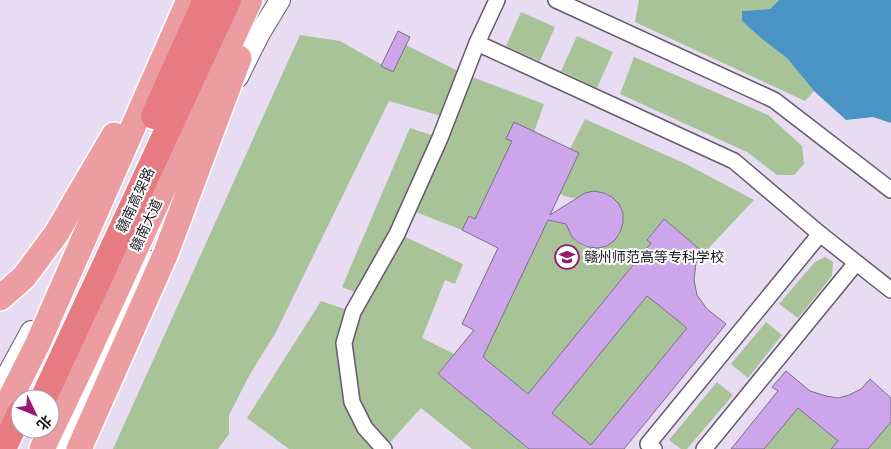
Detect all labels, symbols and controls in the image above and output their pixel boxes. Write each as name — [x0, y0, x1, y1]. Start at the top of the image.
street label: 赣南高架路 — [113, 165, 157, 235]
street label: 赣南大道 — [127, 196, 165, 254]
school or university icon: 赣州师范高等专科学校 — [554, 244, 580, 270]
place label: 赣州师范高等专科学校 — [584, 249, 724, 265]
north arrow — [10, 389, 60, 439]
text: 北 — [34, 412, 55, 433]

